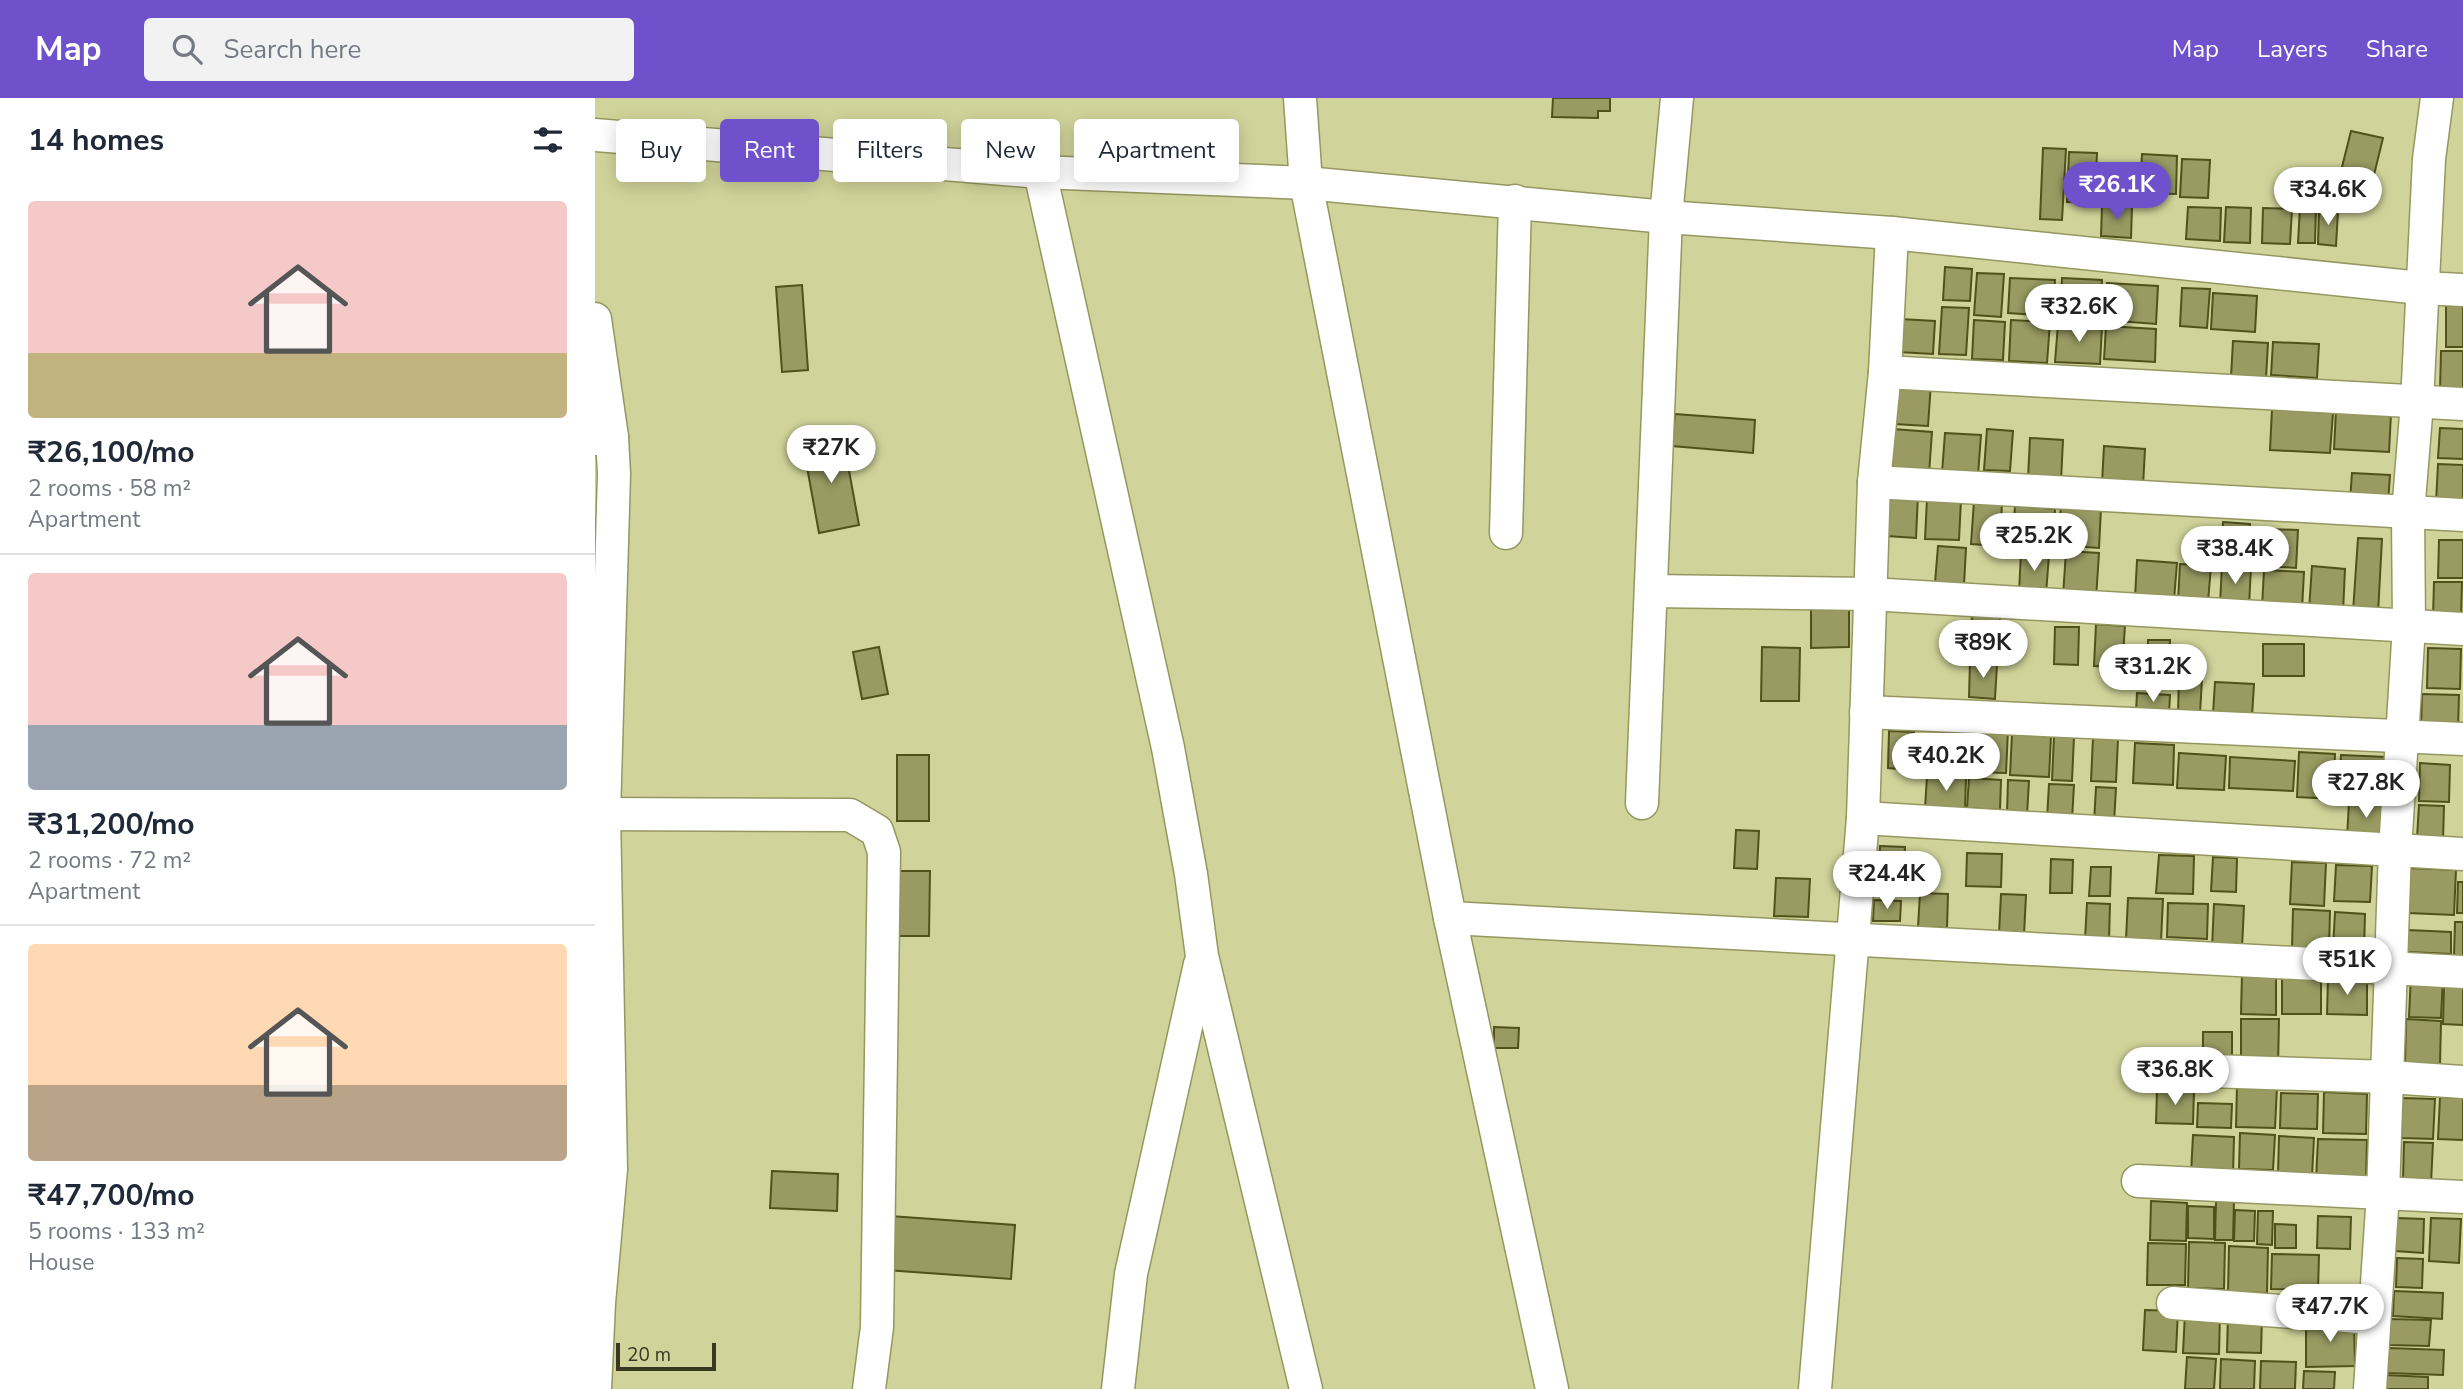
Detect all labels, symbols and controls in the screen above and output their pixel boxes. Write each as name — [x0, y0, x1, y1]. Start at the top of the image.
search box — [144, 18, 634, 81]
text: Map — [35, 27, 102, 72]
icon: search — [168, 30, 206, 68]
text: Search here — [224, 32, 361, 67]
text: Map — [2172, 33, 2219, 65]
text: Layers — [2257, 33, 2328, 65]
text: Share — [2366, 33, 2428, 65]
chip: Buy — [616, 119, 706, 182]
chip: Rent — [720, 119, 819, 182]
chip: Filters — [833, 119, 947, 182]
chip: New — [961, 119, 1060, 182]
chip: Apartment — [1074, 119, 1239, 182]
text: 14 homes — [28, 120, 164, 161]
icon: filters — [529, 121, 567, 159]
pin: ₹26.1K — [2060, 162, 2174, 222]
pin: ₹34.6K — [2271, 167, 2385, 227]
text: ₹26.1K — [2079, 169, 2155, 200]
text: ₹34.6K — [2290, 174, 2366, 205]
icon: home — [235, 246, 361, 372]
pin: ₹32.6K — [2022, 285, 2136, 344]
text: ₹32.6K — [2041, 291, 2117, 322]
pin: ₹27K — [790, 426, 872, 485]
text: ₹26,100/mo — [28, 432, 195, 473]
text: ₹27K — [803, 432, 859, 463]
text: 2 rooms · 58 m² — [28, 473, 191, 504]
text: Apartment — [28, 504, 140, 535]
pin: ₹25.2K — [1977, 514, 2091, 573]
text: ₹25.2K — [1996, 520, 2072, 551]
pin: ₹38.4K — [2178, 526, 2292, 586]
text: ₹38.4K — [2197, 533, 2273, 564]
icon: home — [235, 618, 361, 744]
pin: ₹89K — [1942, 620, 2024, 680]
text: ₹89K — [1955, 627, 2011, 658]
pin: ₹31.2K — [2096, 644, 2210, 704]
text: ₹31.2K — [2115, 651, 2191, 682]
pin: ₹40.2K — [1889, 734, 2003, 793]
text: ₹40.2K — [1908, 740, 1984, 771]
pin: ₹27.8K — [2309, 760, 2423, 820]
text: ₹27.8K — [2328, 767, 2404, 798]
text: ₹31,200/mo — [28, 804, 195, 845]
text: 2 rooms · 72 m² — [28, 845, 191, 876]
pin: ₹24.4K — [1830, 852, 1944, 911]
text: ₹24.4K — [1849, 858, 1925, 889]
text: Apartment — [28, 876, 140, 907]
pin: ₹51K — [2306, 937, 2388, 997]
text: ₹51K — [2319, 944, 2375, 975]
icon: home — [235, 989, 361, 1115]
pin: ₹36.8K — [2118, 1048, 2232, 1107]
text: ₹36.8K — [2137, 1054, 2213, 1085]
text: ₹47,700/mo — [28, 1175, 195, 1216]
text: 5 rooms · 133 m² — [28, 1216, 205, 1247]
text: House — [28, 1247, 95, 1278]
pin: ₹47.7K — [2273, 1284, 2387, 1344]
text: ₹47.7K — [2292, 1291, 2368, 1322]
scale bar — [616, 1340, 716, 1372]
text: 20 m — [627, 1342, 671, 1368]

